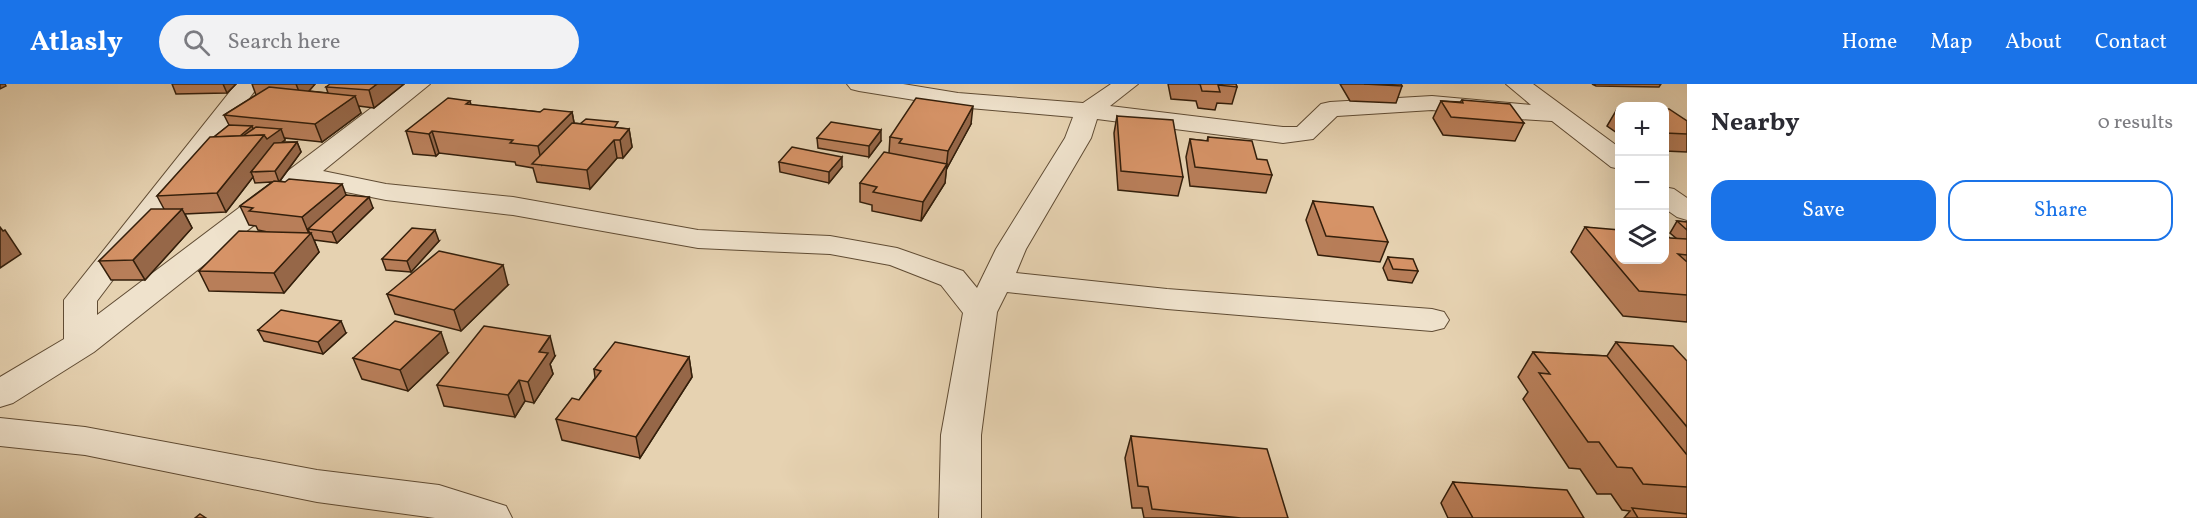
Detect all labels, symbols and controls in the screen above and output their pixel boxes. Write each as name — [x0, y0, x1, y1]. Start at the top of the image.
search box — [159, 15, 579, 69]
text: Atlasly — [30, 23, 123, 62]
icon: search — [180, 26, 213, 59]
text: Search here — [228, 27, 340, 58]
text: Home — [1842, 28, 1897, 57]
text: Map — [1930, 28, 1972, 57]
text: About — [2005, 28, 2062, 57]
text: Contact — [2095, 28, 2167, 57]
map controls — [1615, 102, 1669, 264]
button: + — [1615, 102, 1669, 156]
text: Nearby — [1711, 105, 1800, 141]
text: 0 results — [2098, 109, 2173, 137]
button: − — [1615, 156, 1669, 210]
button: Save — [1711, 180, 1936, 241]
button: Share — [1948, 180, 2173, 241]
button: layers — [1615, 210, 1669, 264]

